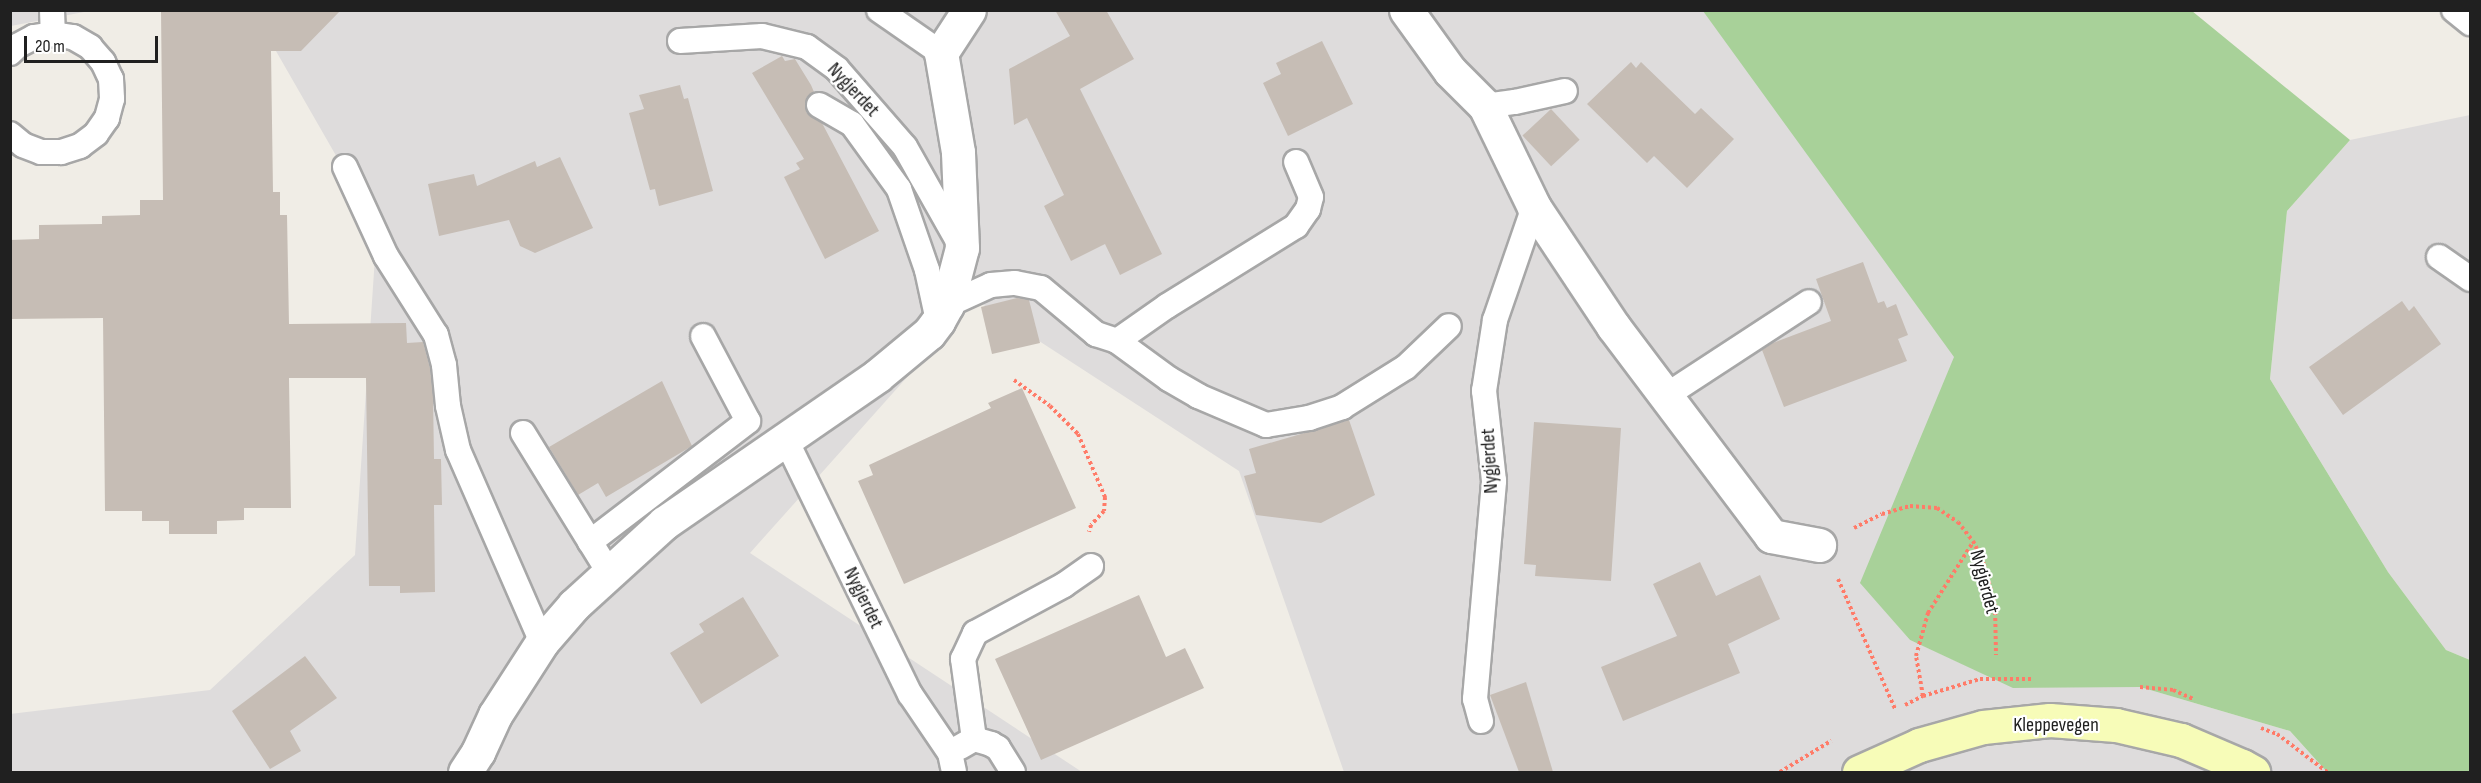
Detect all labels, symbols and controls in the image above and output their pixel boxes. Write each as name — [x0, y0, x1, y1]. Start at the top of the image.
scale bar — [27, 24, 160, 62]
text: 20 m — [35, 36, 65, 57]
street label: Nygjerdet — [822, 58, 884, 122]
street label: Nygjerdet — [1476, 428, 1504, 494]
street label: Nygjerdet — [1964, 547, 2004, 617]
street label: Nygjerdet — [838, 563, 888, 633]
street label: Kleppevegen — [2013, 713, 2099, 737]

